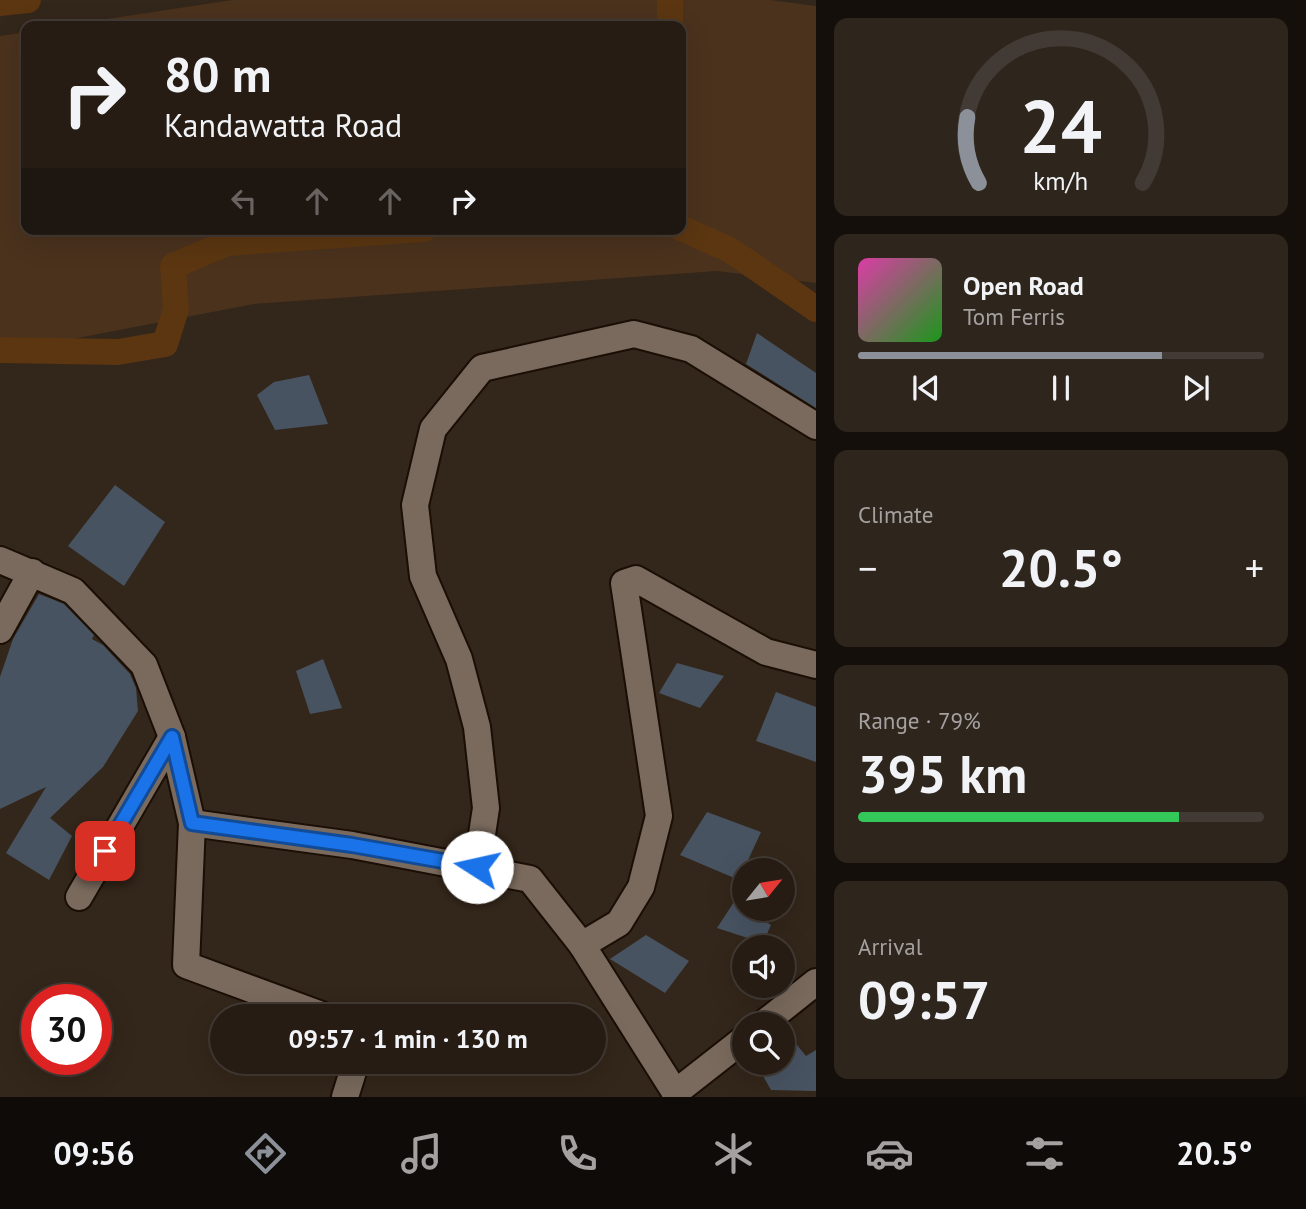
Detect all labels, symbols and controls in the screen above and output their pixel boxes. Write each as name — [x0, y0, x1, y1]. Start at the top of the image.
text: 80 m — [164, 42, 271, 106]
icon: right — [49, 49, 140, 140]
text: 24 — [1020, 79, 1102, 173]
text: Kandawatta Road — [164, 104, 402, 146]
text: km/h — [1034, 165, 1088, 197]
icon: left — [225, 182, 263, 220]
icon: ahead — [298, 182, 336, 220]
icon: ahead — [371, 182, 409, 220]
icon: right — [444, 182, 482, 220]
text: Open Road — [963, 269, 1084, 302]
text: Tom Ferris — [963, 302, 1065, 331]
icon: previous — [907, 369, 945, 407]
icon: pause — [1042, 369, 1080, 407]
icon: next — [1177, 369, 1215, 407]
text: Climate — [858, 500, 933, 529]
text: 20.5° — [999, 534, 1123, 601]
text: − — [858, 543, 877, 592]
text: + — [1245, 543, 1264, 592]
text: Range · 79% — [858, 706, 981, 735]
text: 395 km — [858, 740, 1027, 807]
pin — [75, 821, 135, 881]
position arrow — [440, 830, 514, 904]
icon: arrive — [86, 832, 124, 870]
north arrow — [732, 858, 794, 920]
map controls — [732, 858, 795, 1075]
text: Arrival — [858, 932, 922, 961]
button: sound — [732, 935, 795, 998]
text: 09:57 — [858, 966, 990, 1033]
speed limit sign: 30 — [21, 984, 112, 1075]
button: search — [732, 1012, 795, 1075]
text: 09:57 · 1 min · 130 m — [288, 1022, 528, 1055]
icon: directions — [241, 1129, 290, 1178]
icon: music — [397, 1129, 446, 1178]
icon: phone — [553, 1129, 602, 1178]
icon: climate — [709, 1129, 758, 1178]
icon: car — [865, 1129, 914, 1178]
icon: filters — [1020, 1129, 1069, 1178]
text: 09:56 — [53, 1132, 135, 1174]
text: 20.5° — [1176, 1132, 1253, 1174]

